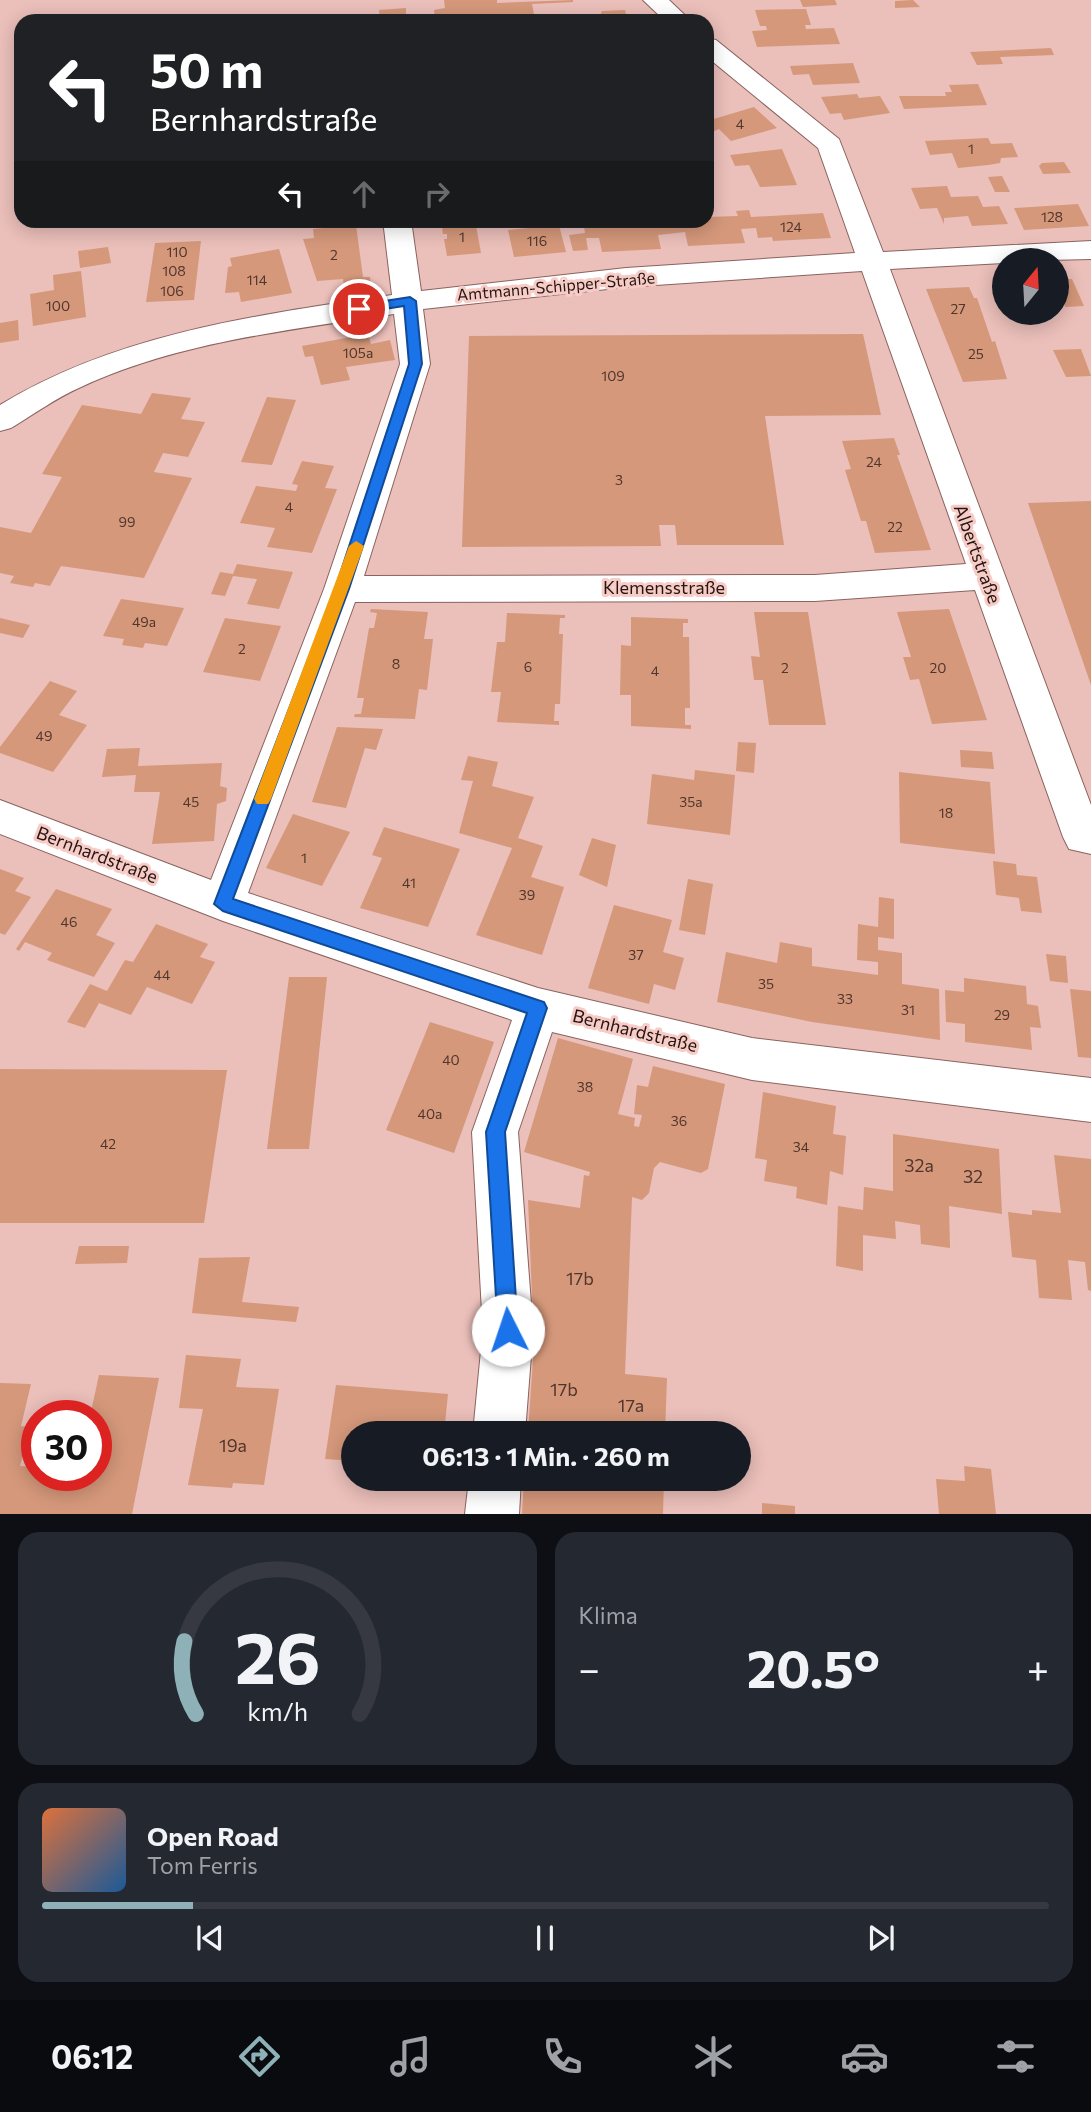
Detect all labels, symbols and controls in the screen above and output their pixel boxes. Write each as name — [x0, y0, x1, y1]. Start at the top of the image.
text: 50 m — [150, 38, 263, 98]
icon: left — [35, 42, 126, 133]
text: Bernhardstraße — [150, 98, 378, 138]
house number: 4 — [736, 115, 745, 132]
house number: 1 — [968, 140, 974, 157]
icon: left — [272, 175, 310, 213]
icon: ahead — [345, 175, 383, 213]
icon: right — [418, 175, 456, 213]
house number: 128 — [1041, 208, 1063, 225]
house number: 124 — [780, 218, 803, 235]
house number: 1 — [459, 228, 465, 245]
house number: 116 — [527, 232, 547, 249]
house number: 110 — [166, 243, 188, 260]
house number: 2 — [330, 246, 338, 263]
north arrow — [992, 248, 1069, 326]
map controls — [992, 248, 1069, 325]
house number: 108 — [162, 262, 186, 279]
street label: Amtmann-Schipper-Straße — [456, 267, 656, 304]
house number: 114 — [247, 271, 268, 288]
pin — [329, 279, 389, 339]
house number: 106 — [160, 282, 184, 299]
icon: arrive — [340, 290, 378, 328]
house number: 100 — [46, 297, 70, 314]
house number: 27 — [950, 300, 966, 317]
house number: 105a — [343, 344, 373, 361]
house number: 25 — [968, 345, 984, 362]
house number: 109 — [601, 367, 625, 384]
house number: 24 — [866, 453, 883, 470]
house number: 3 — [615, 471, 623, 488]
house number: 4 — [285, 498, 294, 515]
street label: Albertstraße — [950, 501, 1006, 606]
house number: 99 — [119, 513, 136, 530]
house number: 22 — [887, 518, 903, 535]
street label: Klemensstraße — [603, 576, 725, 598]
house number: 49a — [132, 613, 156, 630]
house number: 2 — [238, 640, 246, 657]
house number: 8 — [392, 655, 400, 672]
house number: 6 — [524, 658, 532, 675]
house number: 2 — [781, 659, 789, 676]
house number: 20 — [930, 659, 946, 676]
house number: 4 — [651, 662, 660, 679]
house number: 49 — [36, 727, 52, 744]
house number: 45 — [183, 793, 199, 810]
house number: 35a — [679, 793, 703, 810]
house number: 18 — [939, 804, 953, 821]
street label: Bernhardstraße — [34, 821, 161, 887]
house number: 1 — [301, 849, 307, 866]
house number: 41 — [402, 874, 416, 891]
house number: 39 — [519, 886, 535, 903]
house number: 46 — [61, 913, 77, 930]
house number: 37 — [628, 946, 644, 963]
house number: 44 — [154, 966, 171, 983]
house number: 35 — [758, 975, 774, 992]
house number: 33 — [837, 990, 853, 1007]
house number: 31 — [901, 1001, 915, 1018]
street label: Bernhardstraße — [570, 1004, 700, 1056]
house number: 29 — [994, 1006, 1010, 1023]
house number: 40 — [442, 1051, 460, 1068]
house number: 38 — [577, 1078, 593, 1095]
house number: 40a — [418, 1105, 442, 1122]
house number: 36 — [671, 1112, 687, 1129]
house number: 42 — [100, 1135, 116, 1152]
house number: 34 — [793, 1138, 810, 1155]
house number: 32a — [904, 1154, 934, 1176]
house number: 32 — [963, 1165, 983, 1187]
house number: 17b — [566, 1267, 594, 1289]
position arrow — [471, 1293, 545, 1367]
house number: 17b — [550, 1378, 578, 1400]
house number: 17a — [618, 1394, 644, 1416]
speed limit sign: 30 — [21, 1400, 112, 1491]
house number: 19a — [219, 1434, 247, 1456]
text: 06:13 · 1 Min. · 260 m — [422, 1440, 670, 1471]
text: Klima — [579, 1601, 638, 1629]
text: 26 — [234, 1611, 320, 1700]
text: 20.5° — [747, 1635, 880, 1699]
text: − — [579, 1644, 600, 1691]
text: + — [1027, 1644, 1049, 1691]
text: km/h — [247, 1696, 308, 1726]
text: Open Road — [147, 1820, 279, 1851]
text: Tom Ferris — [147, 1851, 258, 1879]
icon: previous — [191, 1919, 229, 1957]
icon: pause — [526, 1919, 564, 1957]
icon: next — [862, 1919, 900, 1957]
icon: directions — [235, 2032, 284, 2081]
icon: music — [386, 2032, 435, 2081]
icon: phone — [538, 2032, 587, 2081]
icon: climate — [689, 2032, 738, 2081]
icon: car — [840, 2032, 889, 2081]
icon: filters — [991, 2032, 1040, 2081]
text: 06:12 — [51, 2036, 133, 2076]

